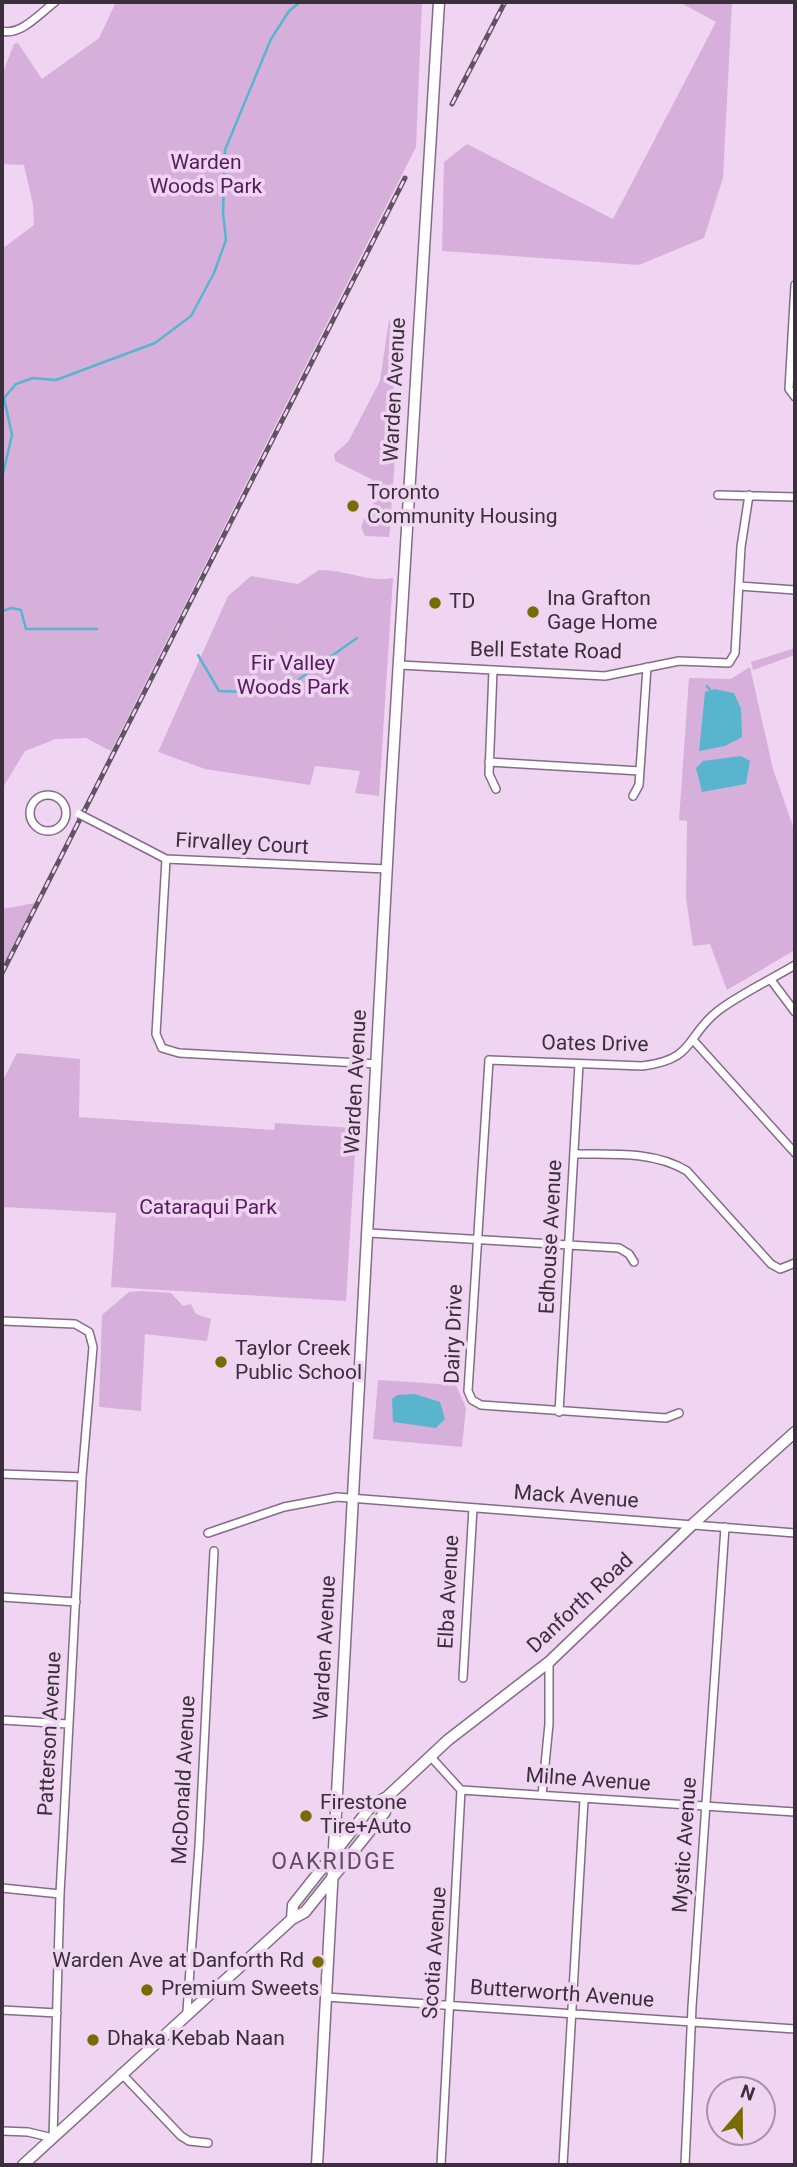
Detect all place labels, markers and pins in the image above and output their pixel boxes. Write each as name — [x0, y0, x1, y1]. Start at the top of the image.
place label: Toronto Community Housing — [367, 481, 558, 531]
marker: Toronto Community Housing — [345, 498, 361, 514]
place label: Ina Grafton Gage Home — [547, 587, 657, 637]
place label: TD — [449, 590, 475, 616]
marker: TD — [427, 595, 443, 611]
marker: Ina Grafton Gage Home — [525, 604, 541, 620]
place label: Taylor Creek Public School — [235, 1337, 362, 1387]
marker: Taylor Creek Public School — [213, 1354, 229, 1370]
place label: Firestone Tire+Auto — [320, 1791, 411, 1841]
marker: Firestone Tire+Auto — [298, 1808, 314, 1824]
place label: Warden Ave at Danforth Rd — [52, 1949, 304, 1975]
marker: Warden Ave at Danforth Rd — [310, 1954, 326, 1970]
place label: Premium Sweets — [161, 1977, 319, 2003]
marker: Premium Sweets — [139, 1982, 155, 1998]
place label: Dhaka Kebab Naan — [107, 2027, 285, 2053]
marker: Dhaka Kebab Naan — [85, 2032, 101, 2048]

